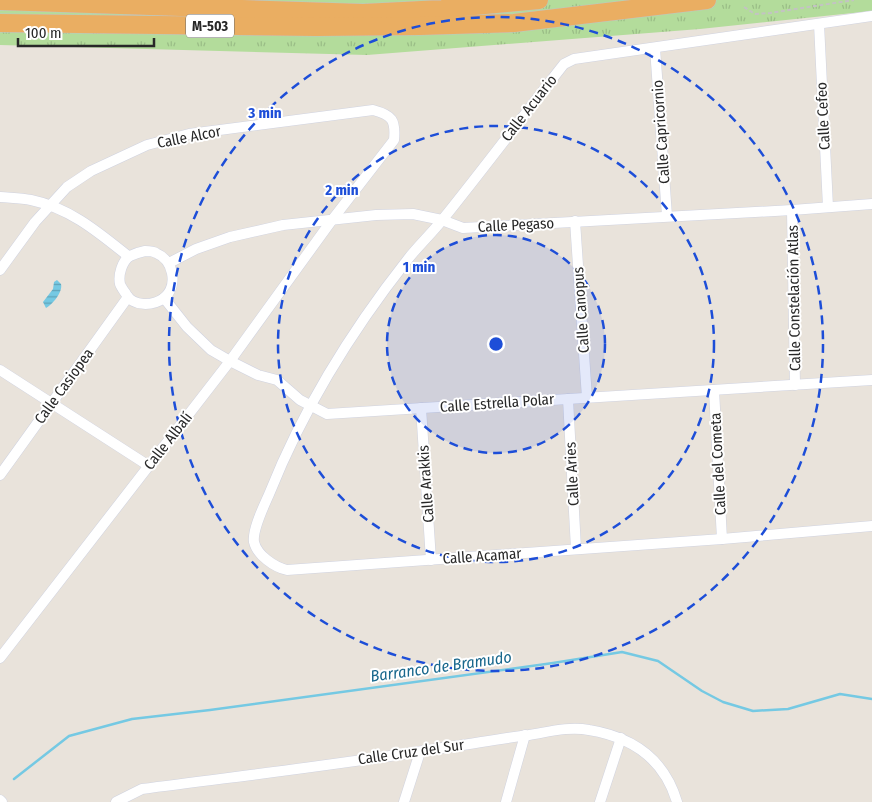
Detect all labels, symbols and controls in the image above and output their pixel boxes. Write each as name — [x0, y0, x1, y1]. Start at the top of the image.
scale bar — [18, 15, 154, 47]
road number: M-503 — [186, 15, 234, 38]
text: 100 m — [25, 24, 62, 42]
street label: Calle Acuario — [497, 71, 561, 145]
street label: Calle Capricornio — [648, 79, 674, 185]
street label: Calle Cefeo — [812, 82, 834, 150]
text: 3 min — [247, 104, 282, 122]
street label: Calle Alcor — [156, 122, 223, 152]
text: 2 min — [324, 181, 359, 199]
street label: Calle Pegaso — [477, 214, 555, 236]
street label: Calle Constelación Atlas — [784, 225, 804, 371]
text: 1 min — [403, 258, 435, 276]
street label: Calle Canopus — [569, 266, 593, 354]
centre of rings — [487, 335, 505, 353]
street label: Calle Casiopea — [31, 345, 97, 427]
street label: Calle Estrella Polar — [439, 390, 555, 416]
street label: Calle Albalí — [140, 408, 196, 473]
street label: Calle del Cometa — [706, 412, 730, 516]
street label: Calle Aries — [561, 441, 583, 507]
street label: Calle Arakkis — [414, 445, 438, 523]
street label: Calle Acamar — [442, 544, 523, 568]
water label: Barranco de Bramudo — [369, 647, 513, 686]
street label: Calle Cruz del Sur — [357, 736, 466, 768]

